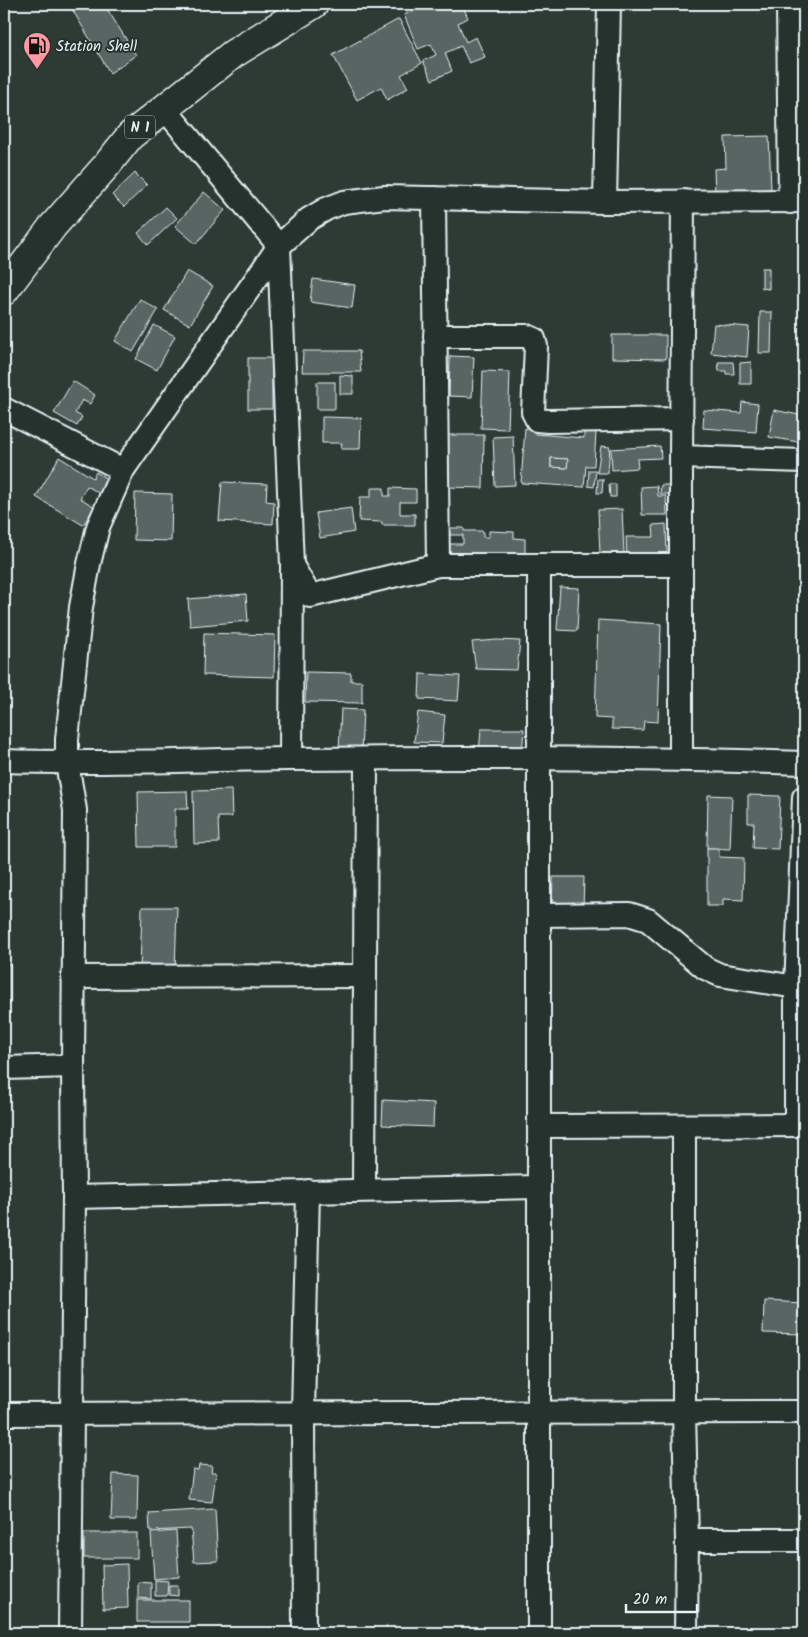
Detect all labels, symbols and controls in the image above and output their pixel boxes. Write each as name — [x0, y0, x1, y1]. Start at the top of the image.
fuel station icon: Station Shell — [22, 31, 52, 70]
place label: Station Shell — [56, 35, 137, 59]
road number: N 1 — [125, 115, 155, 138]
scale bar — [626, 1582, 697, 1614]
text: 20 m — [633, 1588, 667, 1612]

